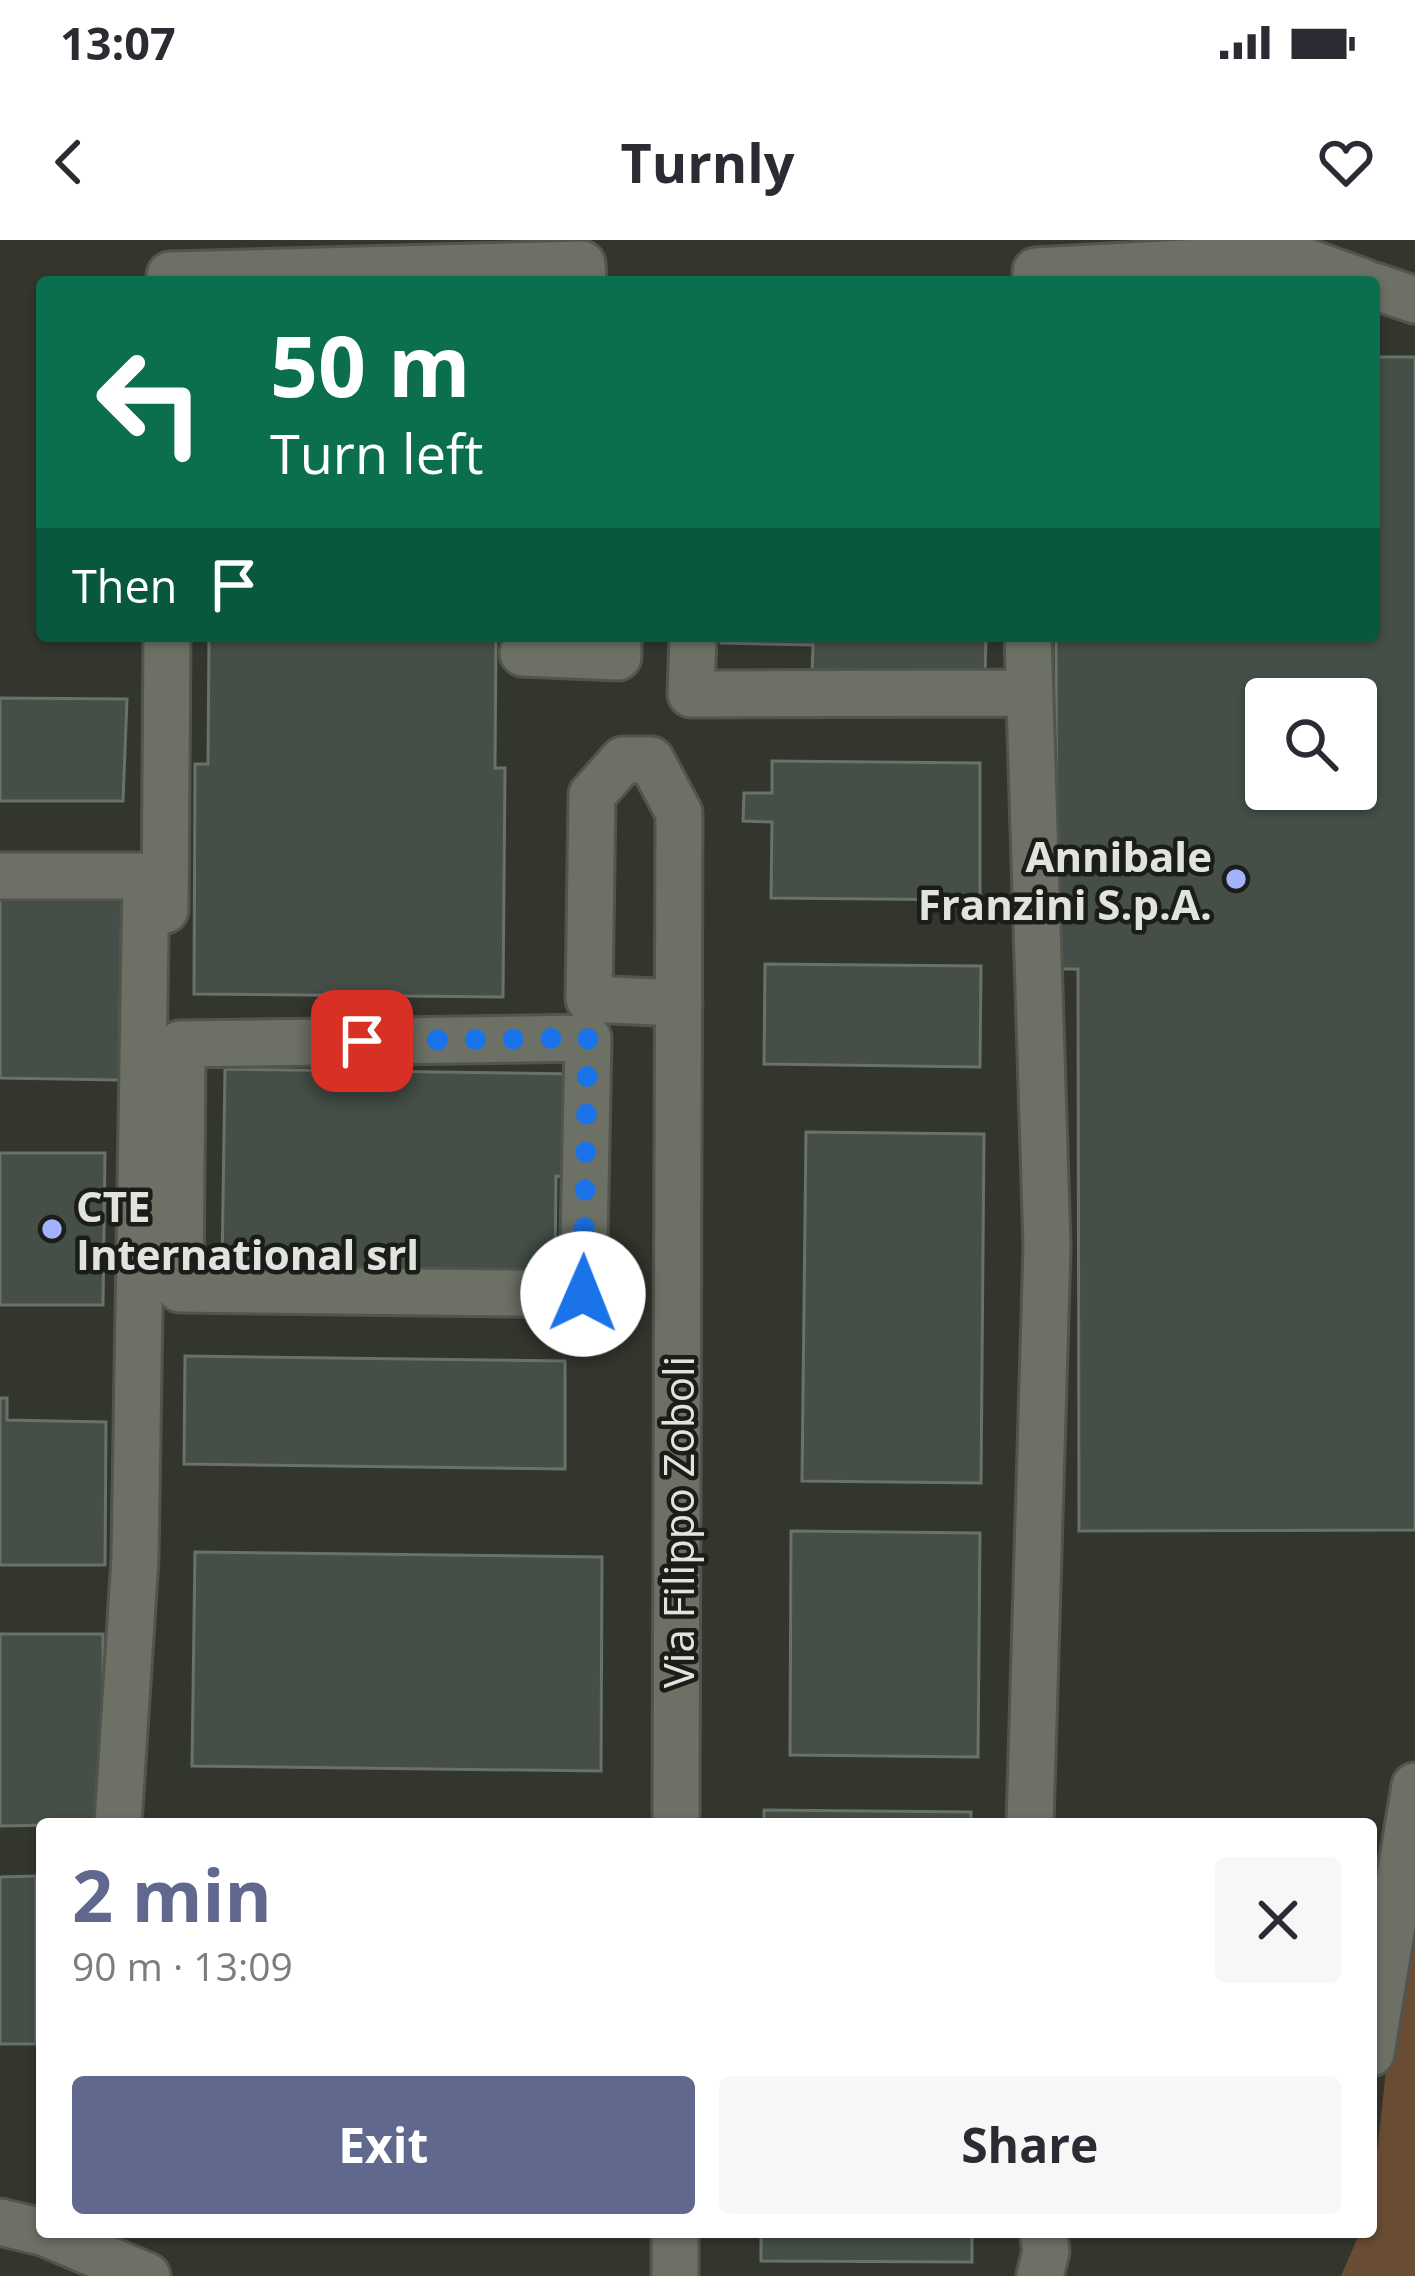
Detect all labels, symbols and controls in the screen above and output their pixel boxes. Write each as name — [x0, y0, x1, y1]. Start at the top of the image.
text: 13:07 — [60, 12, 176, 73]
text: Turnly — [621, 125, 794, 199]
icon: back — [36, 129, 102, 195]
icon: heart — [1313, 129, 1379, 195]
text: 50 m — [270, 307, 470, 422]
icon: left — [72, 324, 228, 480]
text: Turn left — [270, 416, 483, 490]
icon: arrive — [201, 552, 267, 618]
text: Then — [72, 555, 177, 616]
map controls — [1245, 678, 1377, 810]
button: search — [1245, 678, 1377, 810]
place label: Annibale Franzini S.p.A. — [918, 827, 1212, 932]
marker: Annibale Franzini S.p.A. — [1223, 866, 1249, 892]
pin — [311, 990, 413, 1092]
icon: arrive — [329, 1008, 395, 1074]
place label: CTE International srl — [76, 1177, 419, 1282]
marker: CTE International srl — [39, 1216, 65, 1242]
position arrow — [520, 1231, 646, 1357]
street label: Via Filippo Zoboli — [649, 1356, 706, 1688]
text: 2 min — [72, 1845, 272, 1943]
button: close — [1215, 1857, 1341, 1983]
text: 90 m · 13:09 — [72, 1939, 293, 1992]
button: Exit — [72, 2076, 695, 2214]
button: Share — [719, 2076, 1341, 2214]

